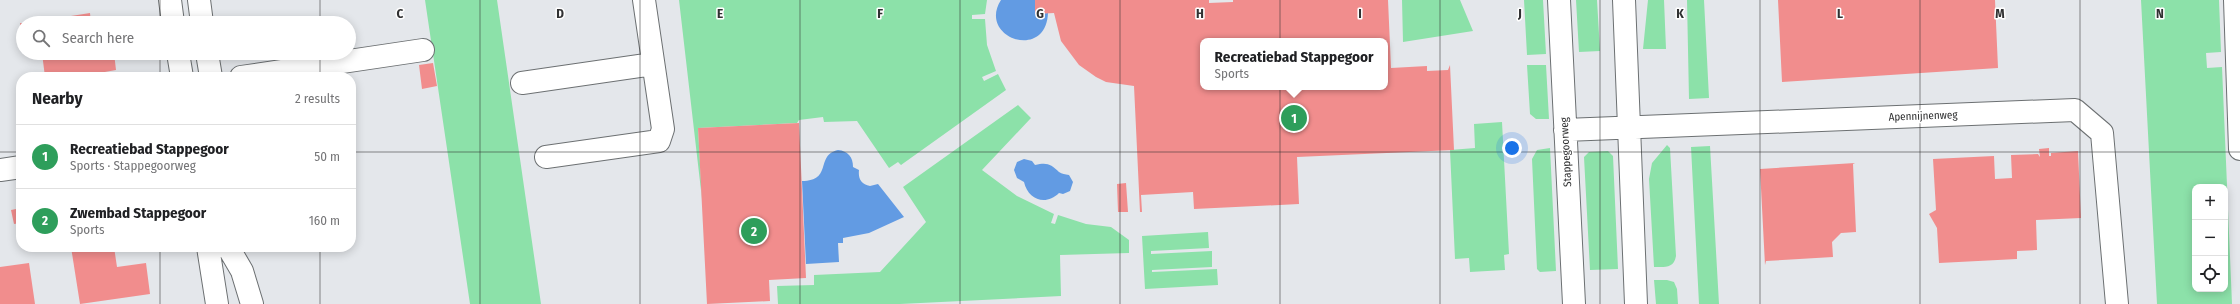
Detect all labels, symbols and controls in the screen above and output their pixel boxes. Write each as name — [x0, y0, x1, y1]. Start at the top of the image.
text: C — [397, 6, 404, 21]
text: D — [556, 6, 564, 21]
text: E — [717, 6, 723, 21]
text: F — [877, 6, 883, 21]
text: G — [1036, 6, 1044, 21]
text: H — [1196, 6, 1204, 21]
text: I — [1358, 6, 1362, 21]
text: J — [1517, 6, 1522, 21]
text: K — [1676, 6, 1684, 21]
text: L — [1837, 6, 1843, 21]
text: M — [1995, 6, 2005, 21]
text: N — [2156, 6, 2164, 21]
search box — [16, 16, 356, 60]
icon: search — [30, 27, 52, 49]
text: Search here — [62, 29, 134, 47]
popup — [1200, 38, 1388, 90]
text: Recreatiebad Stappegoor — [1215, 48, 1373, 66]
text: Sports — [1215, 66, 1249, 81]
text: Nearby — [32, 88, 83, 109]
text: 2 results — [295, 91, 340, 106]
pin: 1 — [1281, 103, 1307, 133]
street label: Apennijnenweg — [1888, 108, 1959, 124]
street label: Stappegoorweg — [1558, 116, 1574, 187]
your location — [1502, 138, 1522, 158]
text: Recreatiebad Stappegoor — [70, 140, 229, 158]
text: 1 — [42, 149, 48, 164]
text: 50 m — [314, 149, 340, 164]
text: Sports · Stappegoorweg — [70, 158, 196, 173]
map controls — [2192, 184, 2228, 292]
button: + — [2192, 184, 2228, 220]
text: Zwembad Stappegoor — [70, 204, 206, 222]
text: 2 — [42, 213, 48, 228]
text: 160 m — [309, 213, 340, 228]
pin: 2 — [741, 216, 767, 246]
button: − — [2192, 220, 2228, 256]
text: Sports — [70, 222, 105, 237]
button: locate — [2192, 256, 2228, 292]

